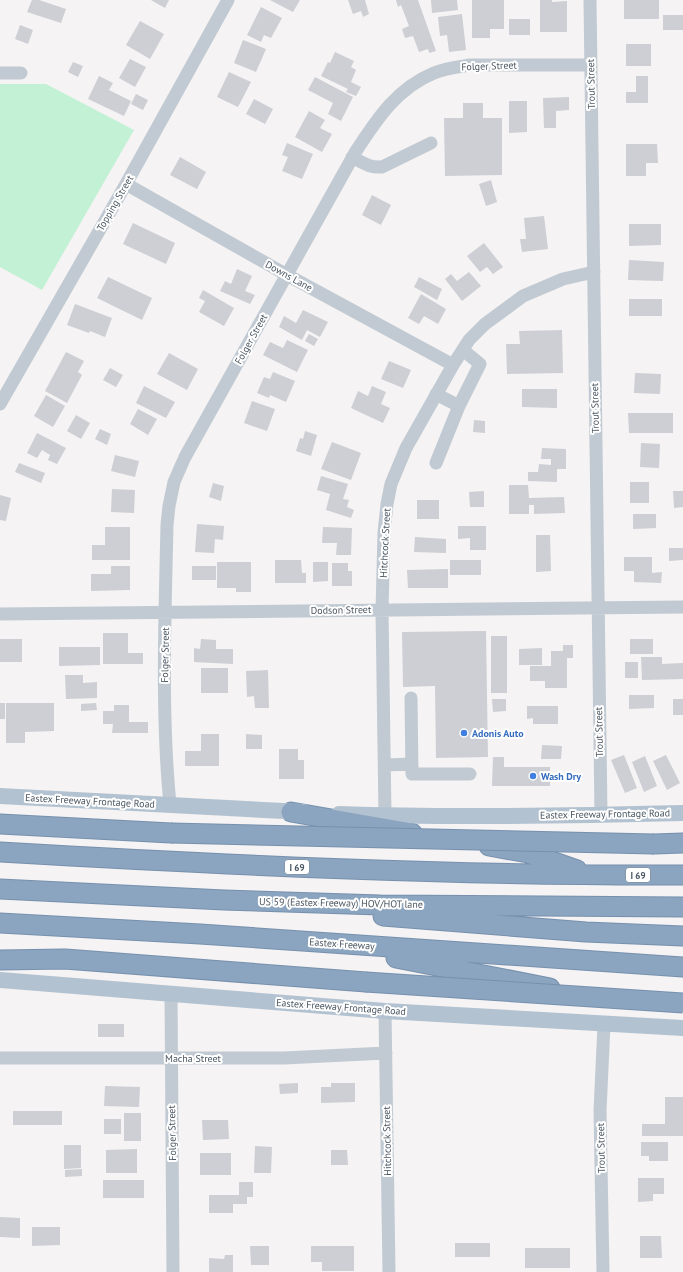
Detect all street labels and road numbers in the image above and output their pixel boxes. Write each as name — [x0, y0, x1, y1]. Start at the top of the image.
street label: Trout Street — [584, 58, 598, 109]
street label: Folger Street — [461, 59, 518, 73]
street label: Topping Street — [94, 172, 136, 233]
street label: Downs Lane — [263, 258, 315, 294]
street label: Folger Street — [232, 311, 270, 366]
street label: Trout Street — [588, 382, 602, 433]
street label: Hitchcock Street — [377, 507, 393, 578]
street label: Dodson Street — [311, 603, 372, 617]
street label: Folger Street — [158, 627, 172, 683]
street label: Trout Street — [592, 706, 606, 757]
street label: Eastex Freeway Frontage Road — [25, 791, 155, 811]
street label: Eastex Freeway Frontage Road — [540, 806, 670, 822]
road number: I 69 — [285, 860, 309, 874]
road number: I 69 — [626, 868, 650, 882]
street label: US 59 (Eastex Freeway) HOV/HOT lane — [259, 895, 423, 911]
street label: Eastex Freeway — [309, 935, 376, 953]
street label: Eastex Freeway Frontage Road — [276, 996, 406, 1018]
street label: Macha Street — [165, 1052, 222, 1065]
street label: Folger Street — [165, 1105, 179, 1161]
street label: Hitchcock Street — [380, 1106, 394, 1176]
street label: Trout Street — [594, 1122, 608, 1173]

